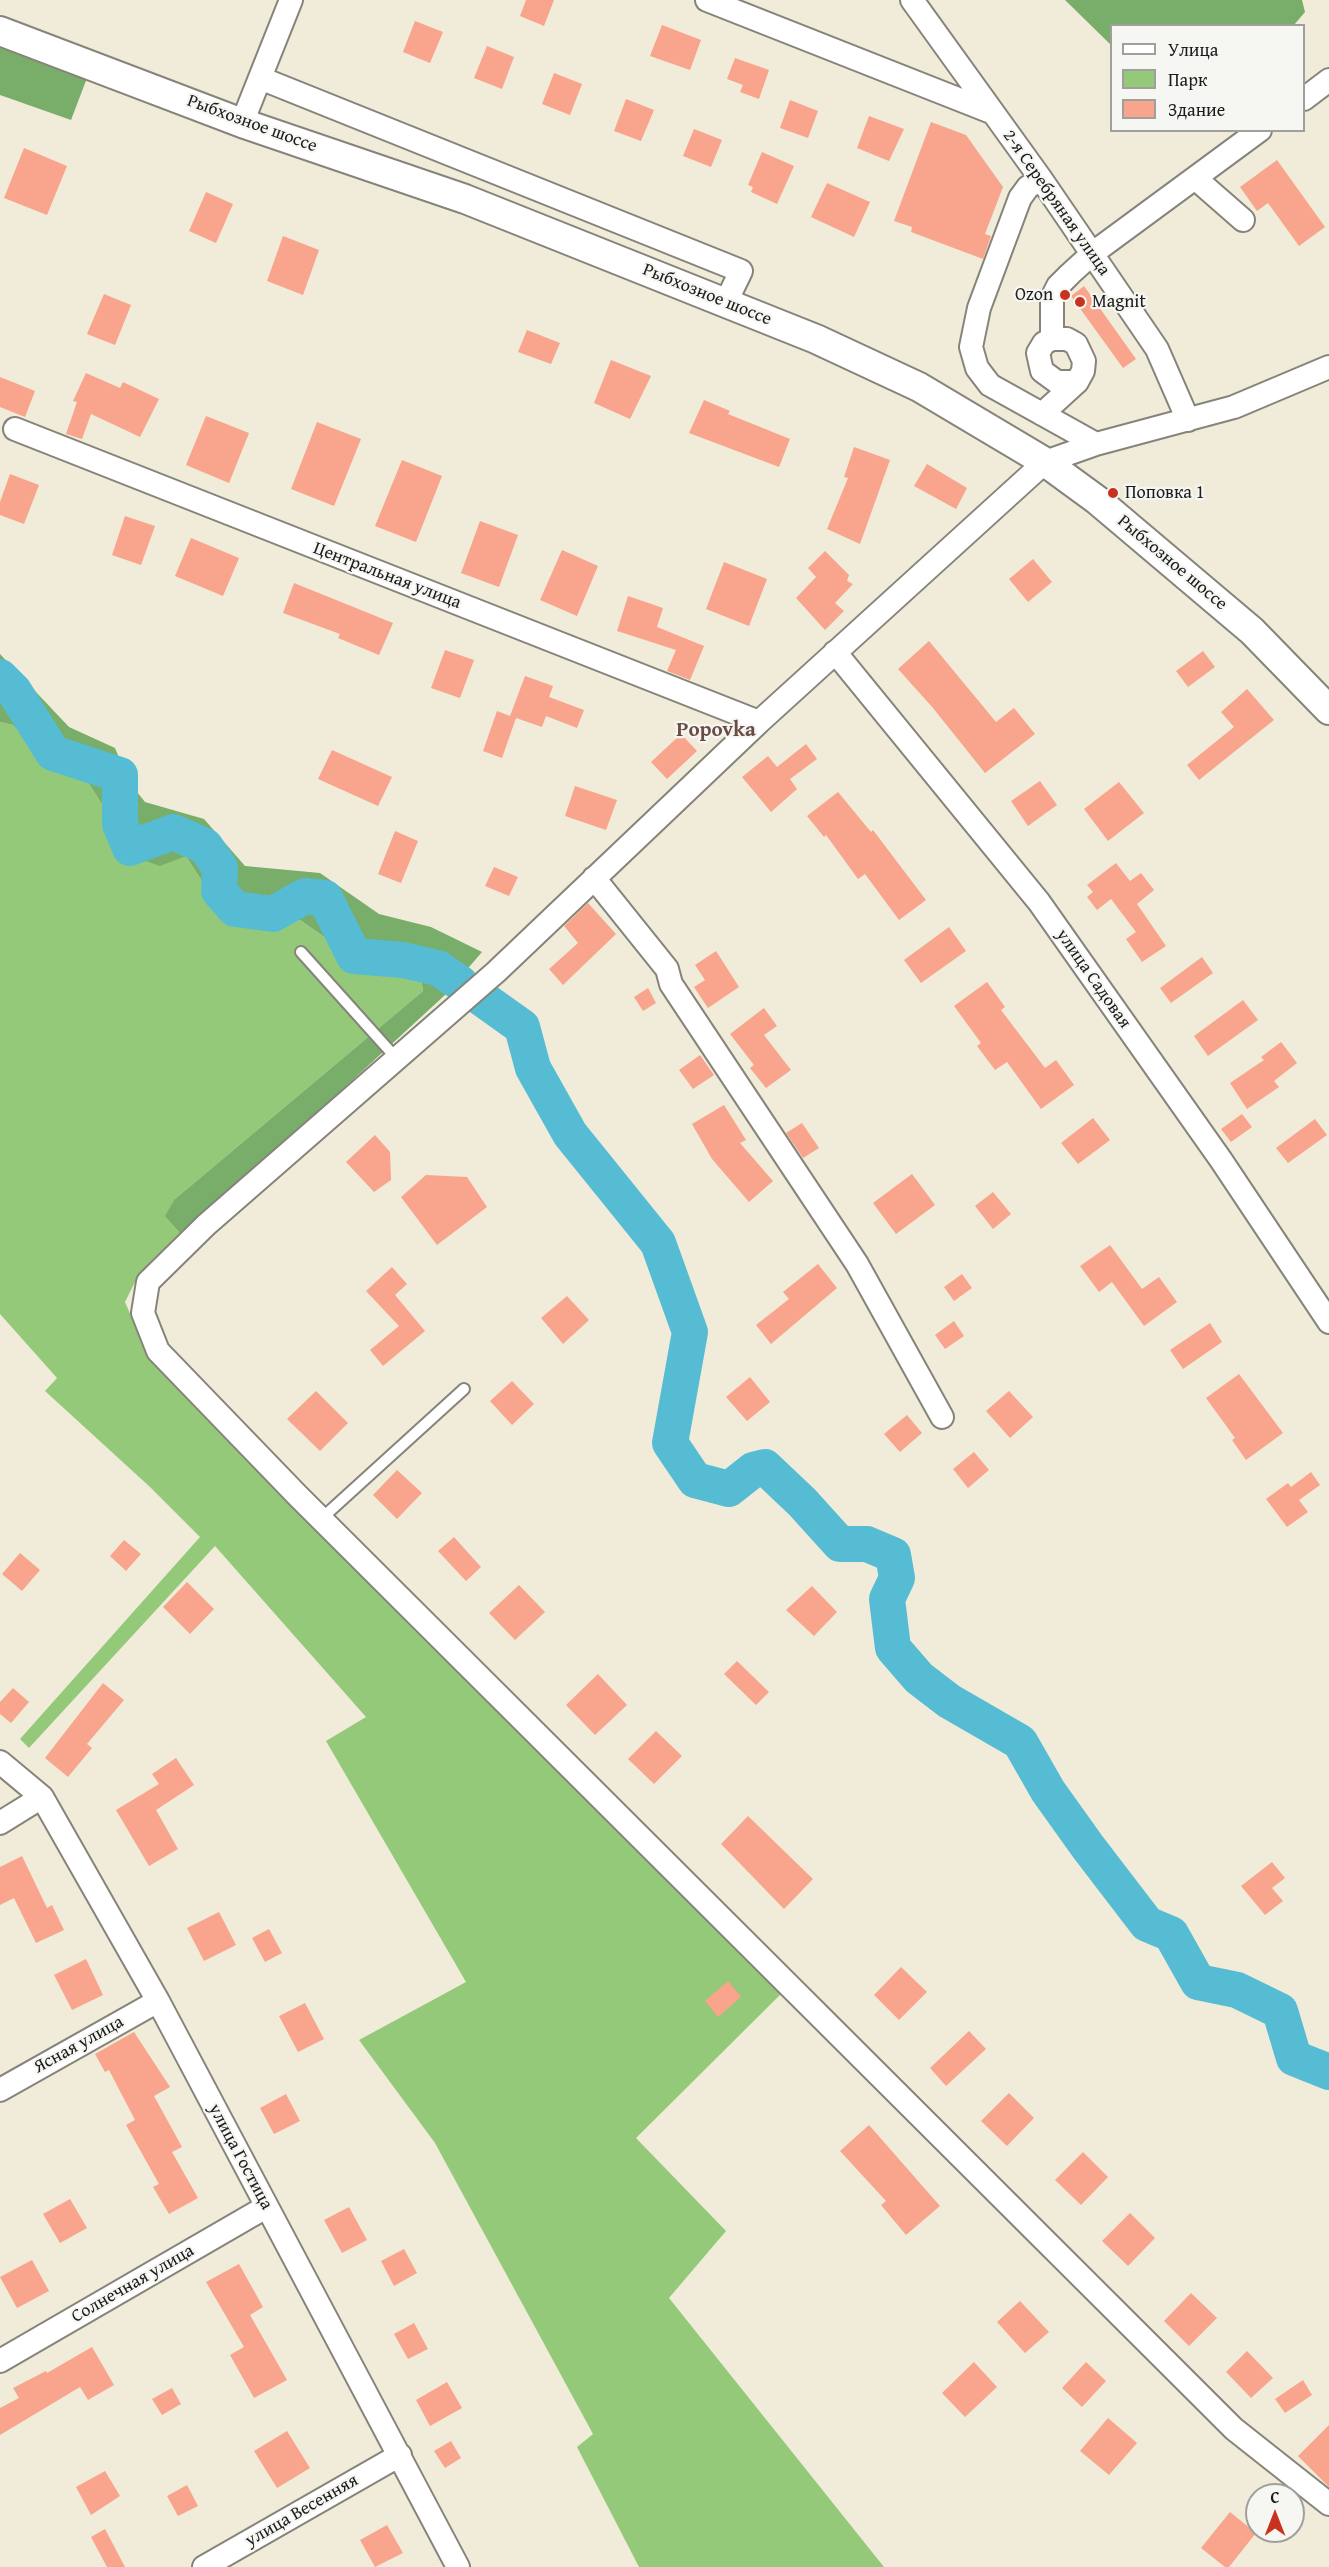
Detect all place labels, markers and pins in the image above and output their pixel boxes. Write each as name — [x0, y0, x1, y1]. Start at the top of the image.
place label: Ozon — [1015, 284, 1053, 306]
marker: Ozon — [1058, 288, 1072, 302]
place label: Magnit — [1092, 291, 1146, 313]
marker: Magnit — [1073, 295, 1087, 309]
place label: Поповка 1 — [1125, 482, 1205, 504]
marker: Поповка 1 — [1106, 486, 1120, 500]

